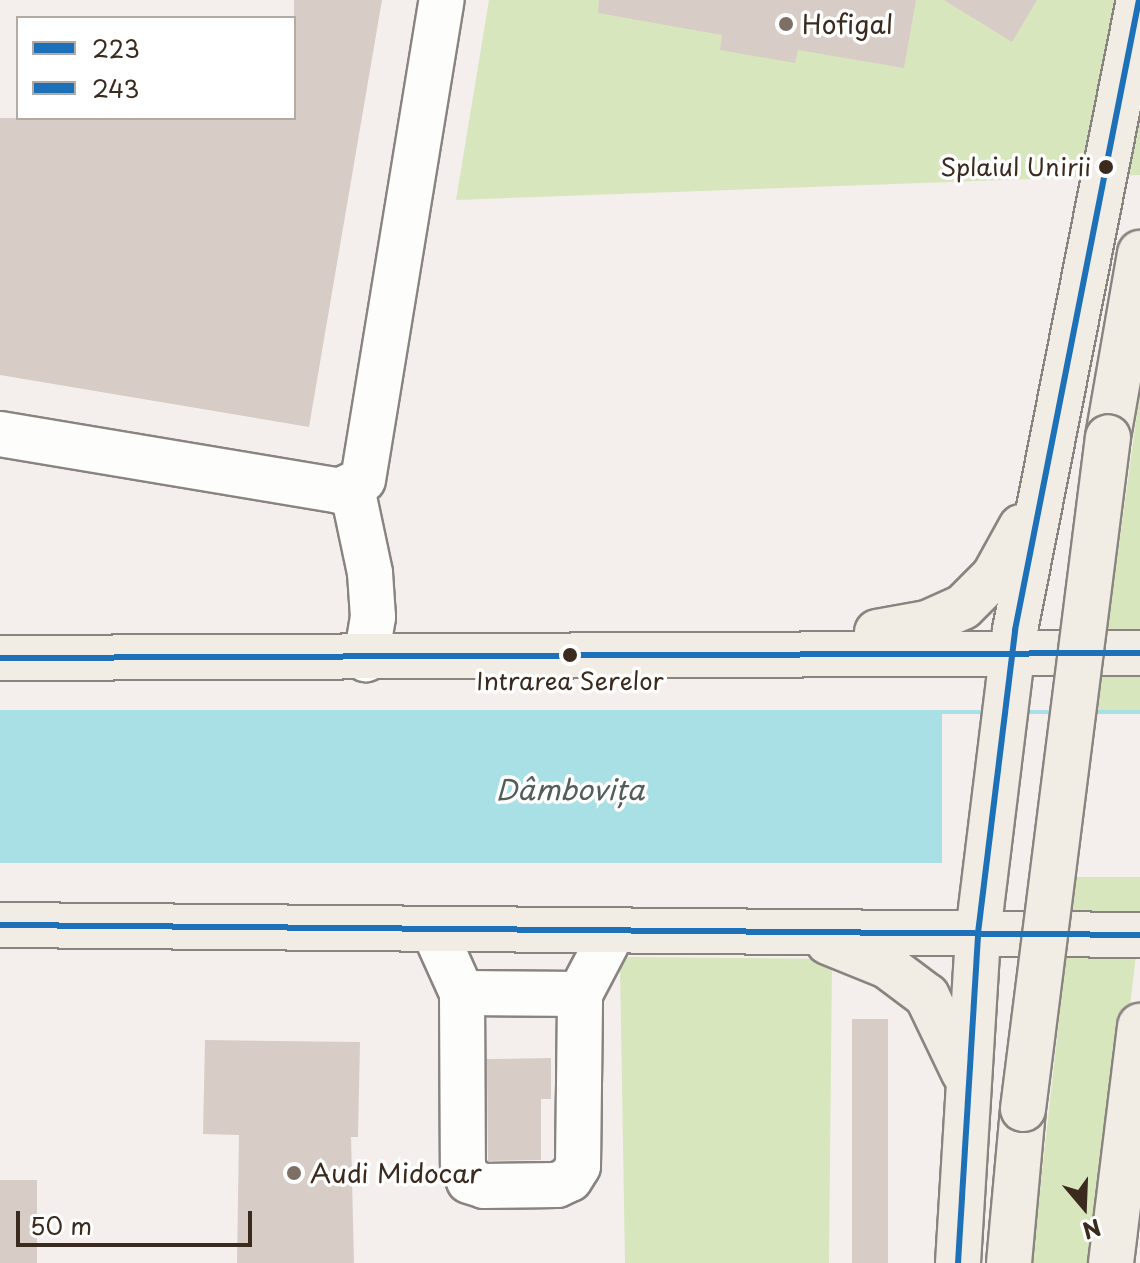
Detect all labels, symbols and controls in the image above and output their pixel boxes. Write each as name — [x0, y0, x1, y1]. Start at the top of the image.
place label: Hofigal — [802, 8, 893, 40]
marker: Hofigal — [777, 15, 795, 33]
legend — [16, 16, 296, 120]
text: 223 — [92, 30, 140, 66]
text: 243 — [92, 70, 139, 106]
place label: Splaiul Unirii — [940, 153, 1091, 181]
marker: Splaiul Unirii — [1098, 159, 1114, 175]
marker: Intrarea Serelor — [562, 647, 578, 663]
place label: Intrarea Serelor — [476, 667, 664, 695]
water label: Dâmbovița — [496, 772, 644, 806]
place label: Audi Midocar — [310, 1157, 480, 1189]
marker: Audi Midocar — [285, 1164, 303, 1182]
north arrow — [1044, 1167, 1124, 1247]
scale bar — [20, 1195, 256, 1245]
text: 50 m — [30, 1207, 92, 1243]
text: N — [1078, 1212, 1106, 1249]

